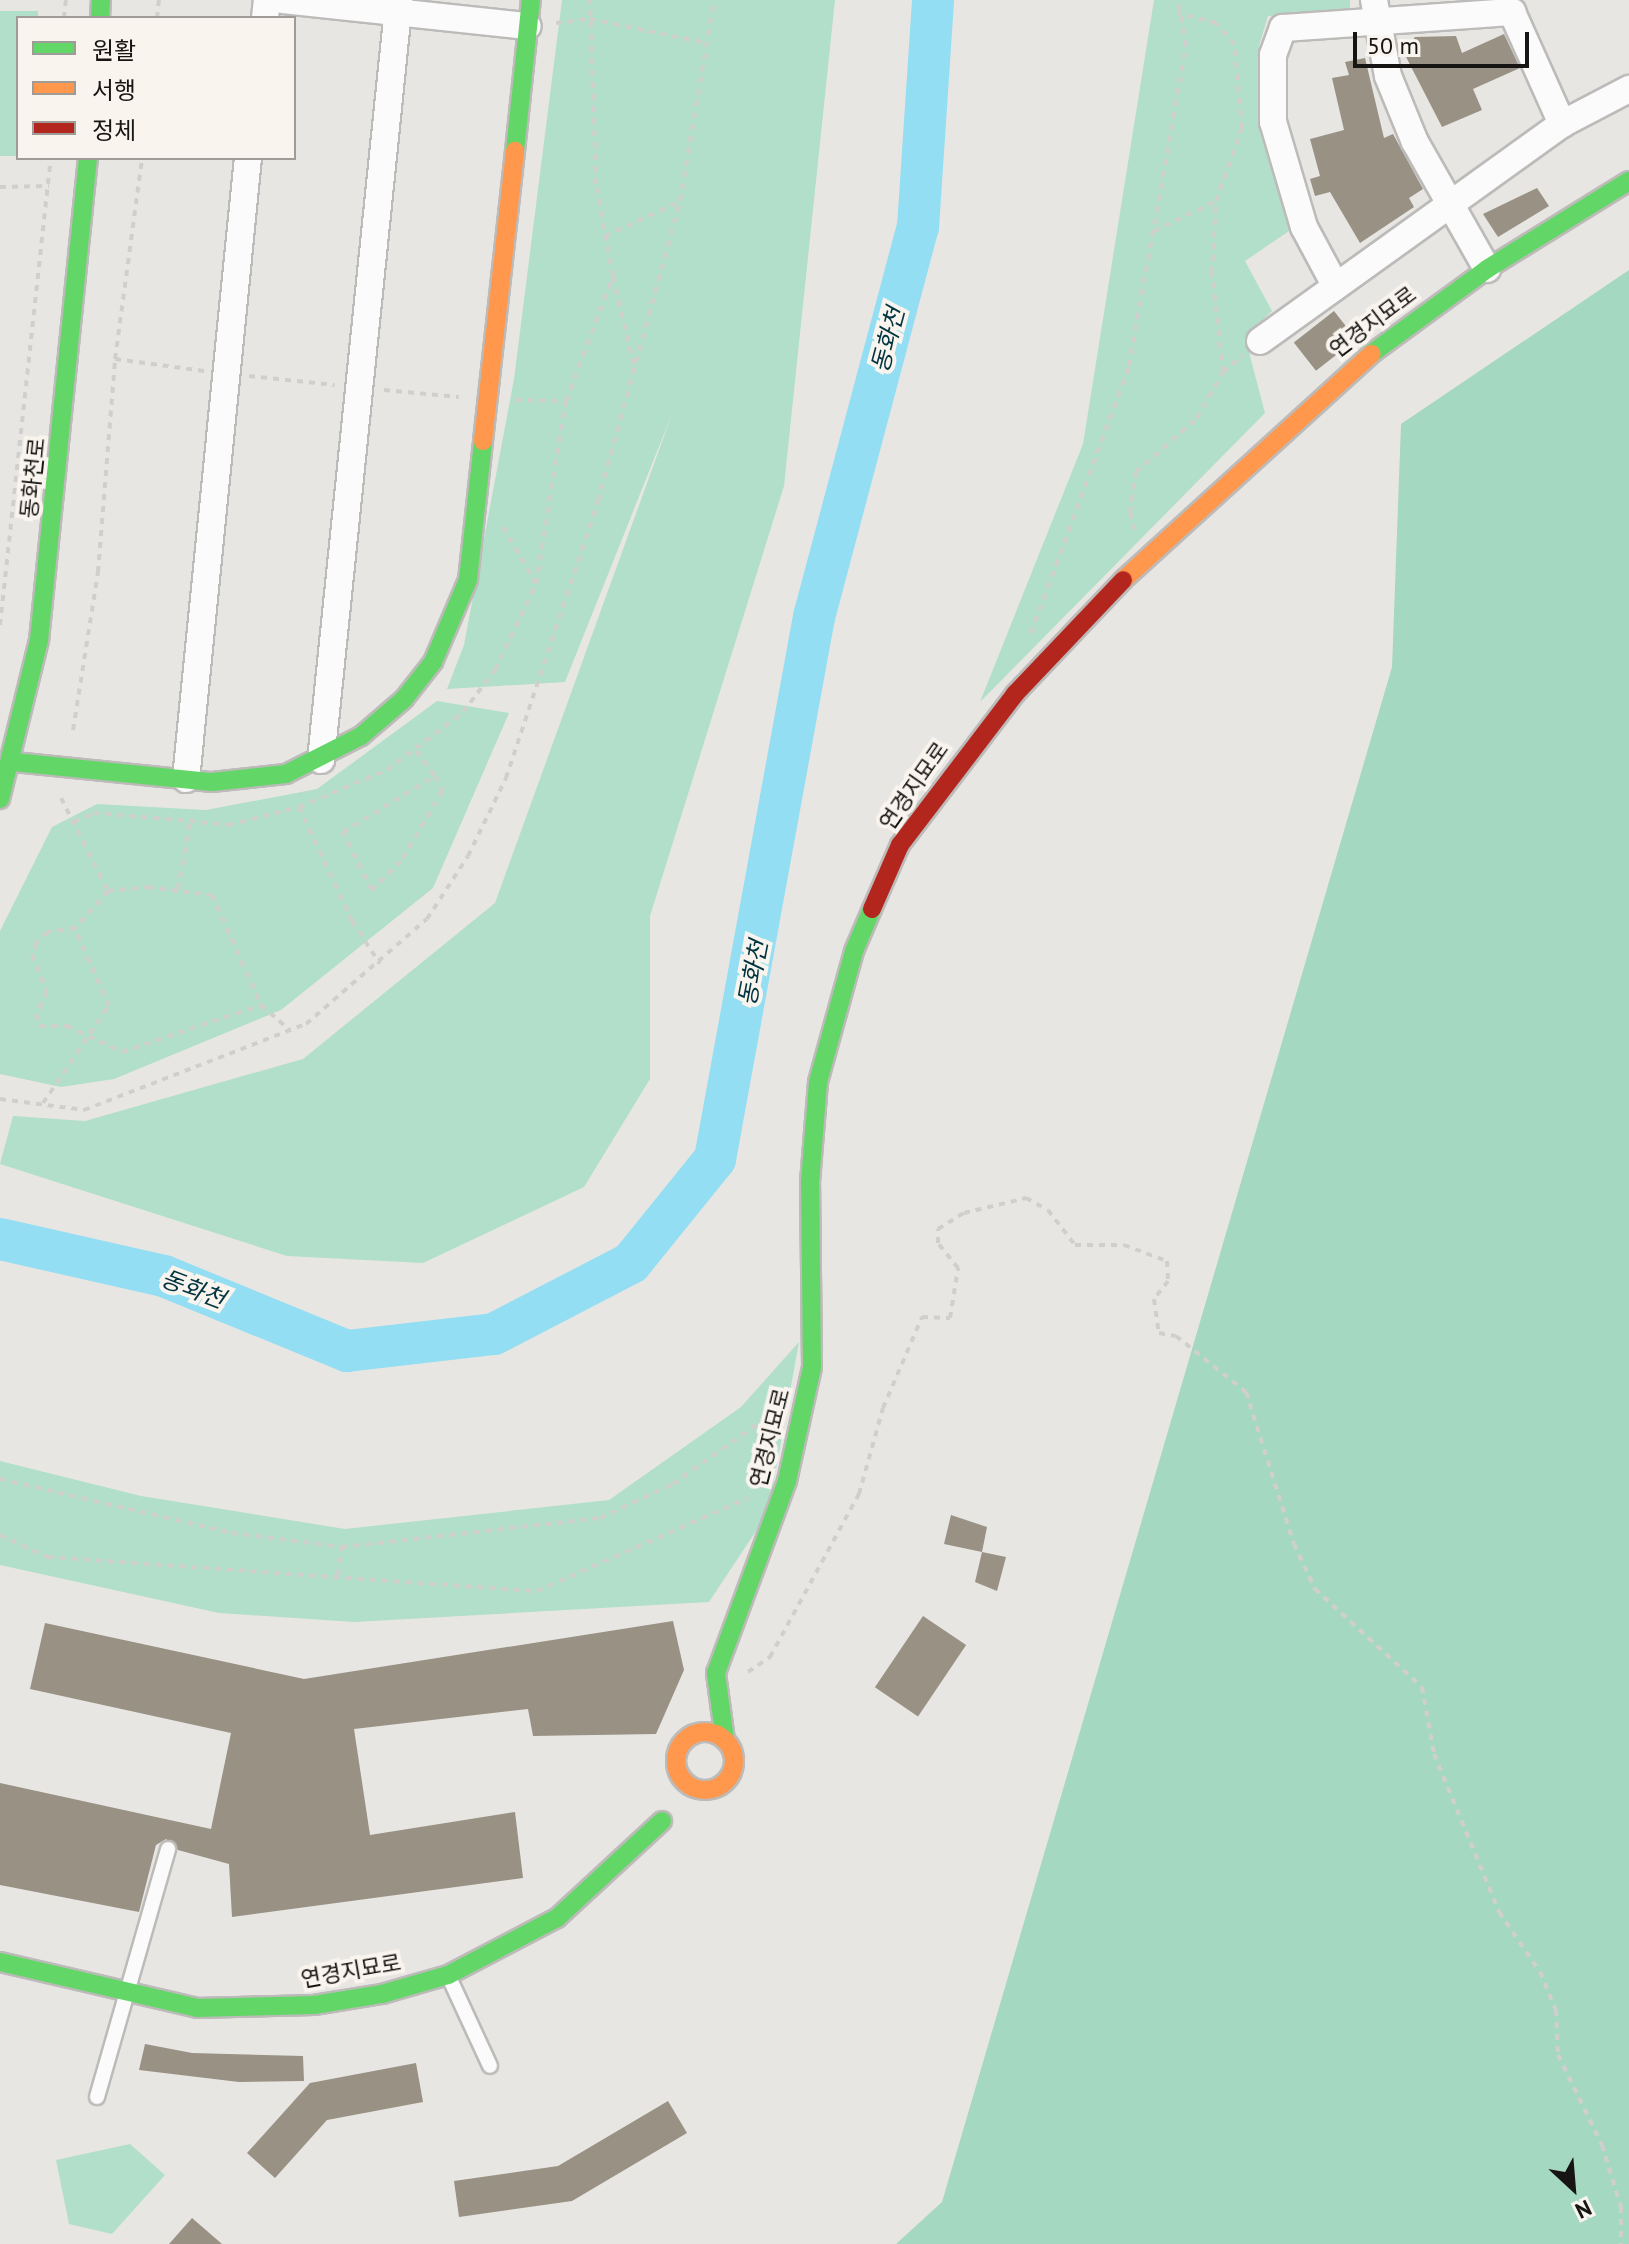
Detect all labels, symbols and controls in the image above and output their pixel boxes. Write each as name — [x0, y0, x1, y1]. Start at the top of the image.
legend — [16, 16, 296, 160]
scale bar — [1357, 16, 1533, 66]
text: 50 m — [1367, 30, 1419, 61]
text: 원활 — [92, 35, 136, 66]
text: 서행 — [92, 75, 136, 106]
text: 정체 — [92, 115, 136, 146]
street label: 연경지묘로 — [1325, 281, 1421, 363]
water label: 동화천 — [866, 304, 910, 376]
street label: 동화천로 — [16, 436, 50, 520]
street label: 연경지묘로 — [874, 737, 954, 835]
water label: 동화천 — [733, 938, 773, 1008]
water label: 동화천 — [157, 1264, 229, 1314]
street label: 연경지묘로 — [745, 1386, 795, 1490]
street label: 연경지묘로 — [299, 1949, 403, 1993]
north arrow — [1533, 2148, 1613, 2228]
text: N — [1571, 2194, 1596, 2225]

